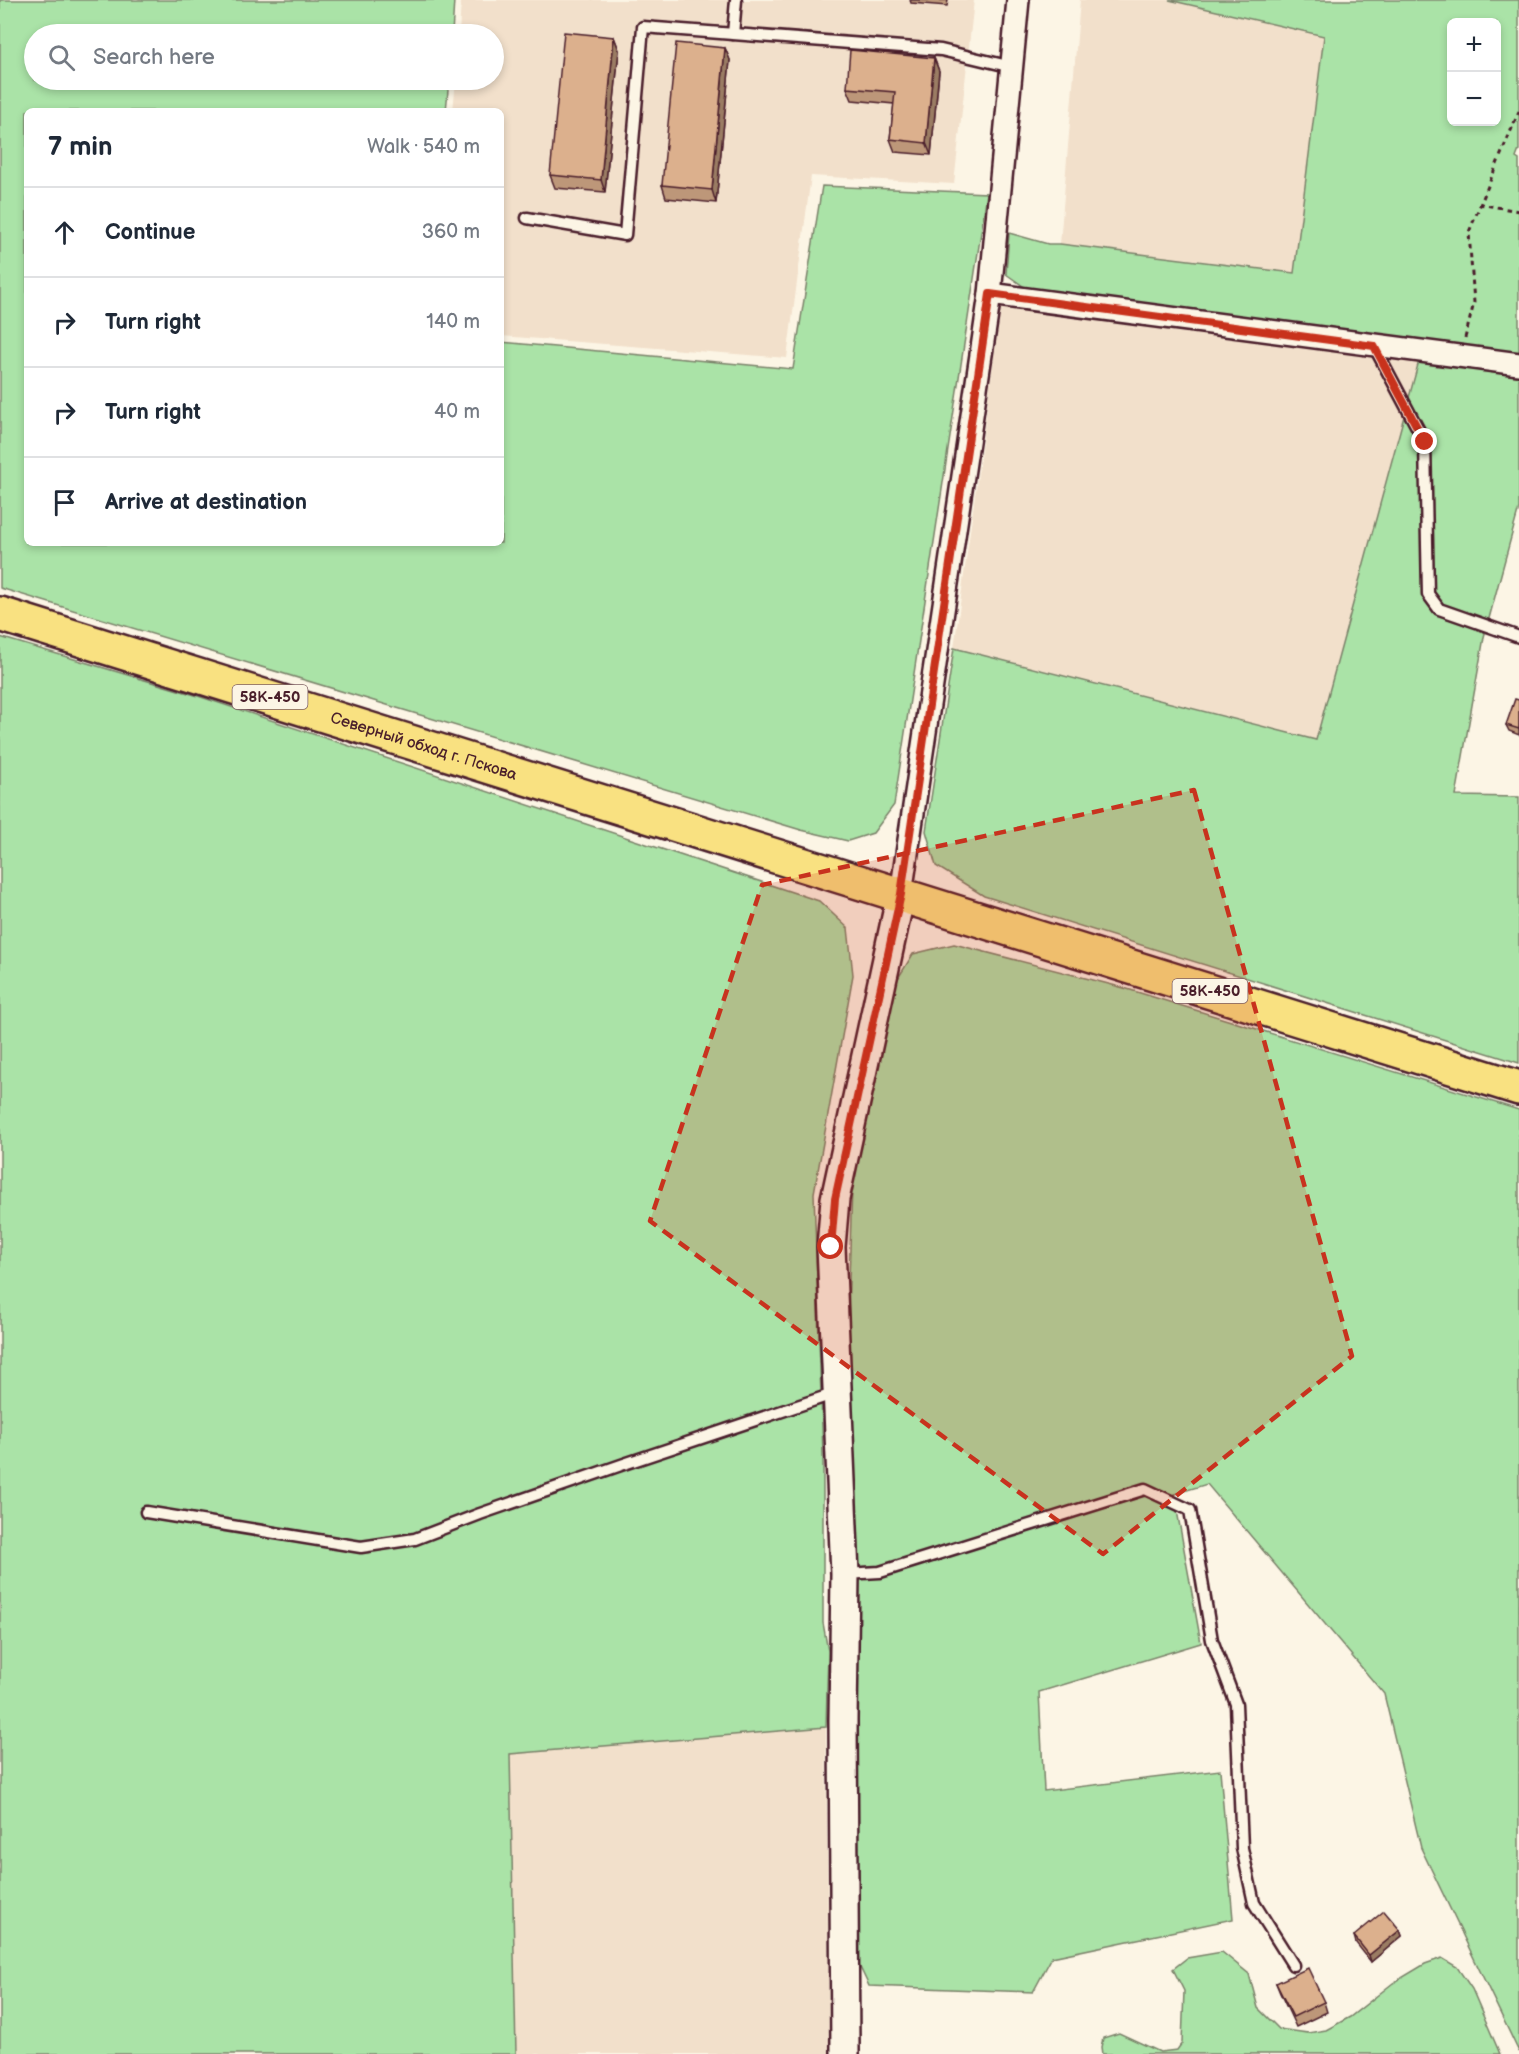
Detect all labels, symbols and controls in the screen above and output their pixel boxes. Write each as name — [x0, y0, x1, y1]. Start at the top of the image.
map controls — [1447, 18, 1501, 126]
button: + — [1447, 18, 1501, 72]
search box — [24, 24, 504, 90]
icon: search — [45, 41, 78, 74]
text: Search here — [93, 44, 215, 71]
button: − — [1447, 72, 1501, 126]
text: 7 min — [48, 132, 112, 163]
text: Walk · 540 m — [367, 135, 480, 159]
icon: ahead — [48, 216, 81, 249]
text: Continue — [105, 219, 195, 246]
text: 360 m — [422, 220, 480, 244]
icon: right — [48, 306, 81, 339]
text: Turn right — [105, 309, 201, 336]
text: 140 m — [426, 310, 480, 334]
icon: right — [48, 396, 81, 429]
text: Turn right — [105, 399, 201, 426]
text: 40 m — [434, 400, 480, 424]
route end — [1411, 428, 1437, 454]
icon: arrive — [48, 486, 81, 519]
text: Arrive at destination — [105, 489, 307, 516]
road number: 58К-450 — [232, 685, 308, 709]
street label: Северный обход г. Пскова — [328, 708, 520, 784]
road number: 58К-450 — [1172, 979, 1248, 1003]
route start — [817, 1233, 843, 1259]

